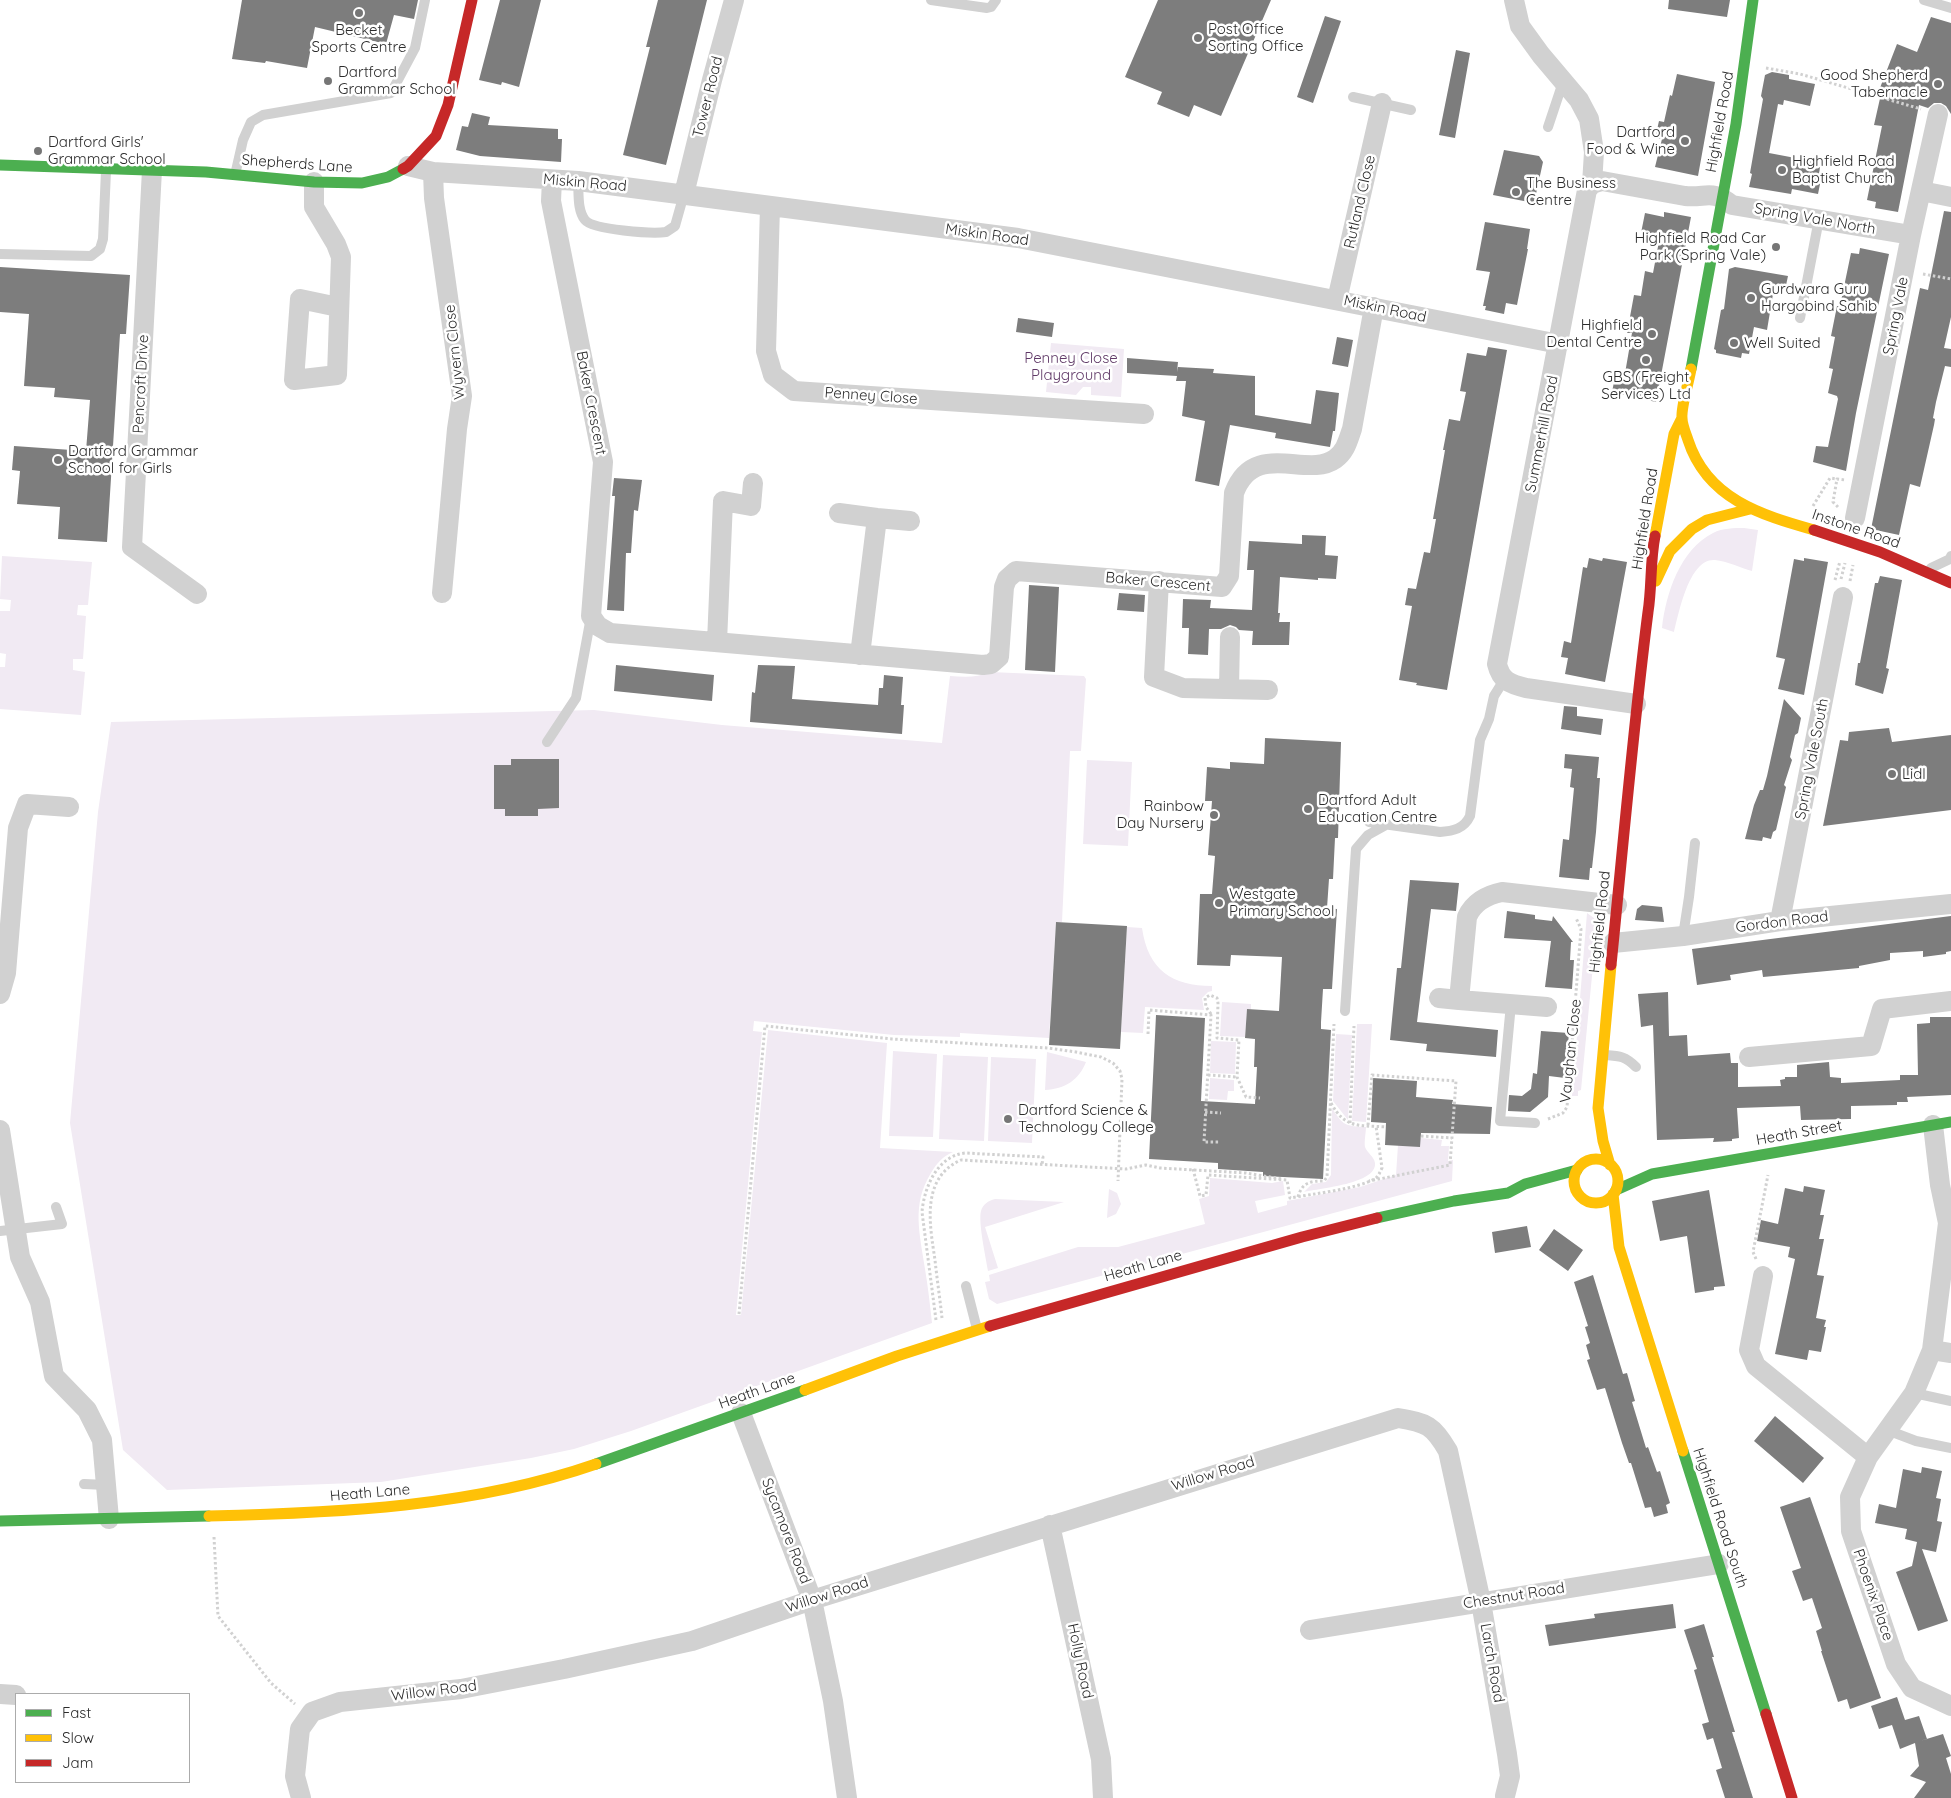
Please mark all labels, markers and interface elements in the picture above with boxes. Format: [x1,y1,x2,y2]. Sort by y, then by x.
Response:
marker: Becket Sports Centre [353,7,365,19]
place label: Post Office Sorting Office [1208,20,1303,55]
place label: Becket Sports Centre [312,21,406,56]
marker: Post Office Sorting Office [1192,32,1204,44]
street label: Tower Road [689,54,727,140]
place label: Dartford Grammar School [338,63,456,98]
place label: Good Shepherd Tabernacle [1820,66,1928,101]
street label: Highfield Road [1702,70,1738,174]
marker: Dartford Grammar School [322,75,334,87]
marker: Good Shepherd Tabernacle [1932,78,1944,90]
place label: Dartford Food & Wine [1586,123,1675,158]
place label: Dartford Girls' Grammar School [48,133,166,168]
marker: Dartford Food & Wine [1679,135,1691,147]
marker: Dartford Girls' Grammar School [32,145,44,157]
street label: Shepherds Lane [241,151,353,177]
place label: Highfield Road Baptist Church [1792,152,1895,187]
street label: Rutland Close [1340,153,1380,251]
marker: Highfield Road Baptist Church [1776,164,1788,176]
street label: Miskin Road [542,170,628,196]
place label: The Business Centre [1526,174,1616,209]
marker: The Business Centre [1510,186,1522,198]
street label: Spring Vale North [1753,199,1877,239]
street label: Miskin Road [944,220,1030,250]
place label: Highfield Road Car Park (Spring Vale) [1635,229,1766,264]
marker: Highfield Road Car Park (Spring Vale) [1770,241,1782,253]
street label: Spring Vale [1880,275,1912,357]
place label: Gurdwara Guru Hargobind Sahib [1761,280,1877,315]
street label: Miskin Road [1342,291,1428,327]
marker: Gurdwara Guru Hargobind Sahib [1745,292,1757,304]
street label: Wyvern Close [441,304,469,400]
place label: Highfield Dental Centre [1546,316,1642,351]
marker: Highfield Dental Centre [1646,328,1658,340]
street label: Pencroft Drive [129,334,153,434]
place label: Well Suited [1744,334,1820,352]
marker: Well Suited [1728,337,1740,349]
street label: Baker Crescent [572,349,610,457]
park label: Penney Close Playground [1024,349,1118,384]
marker: GBS (Freight Services) Ltd [1640,354,1652,366]
place label: GBS (Freight Services) Ltd [1601,368,1691,403]
street label: Summerhill Road [1522,374,1562,494]
street label: Penney Close [824,384,918,408]
place label: Dartford Grammar School for Girls [68,442,198,477]
marker: Dartford Grammar School for Girls [52,454,64,466]
street label: Highfield Road [1628,467,1662,571]
street label: Instone Road [1810,506,1902,552]
street label: Baker Crescent [1105,568,1211,596]
street label: Spring Vale South [1791,697,1833,821]
place label: Lidl [1902,765,1926,783]
marker: Lidl [1886,768,1898,780]
place label: Dartford Adult Education Centre [1318,791,1437,826]
place label: Rainbow Day Nursery [1116,797,1204,832]
marker: Dartford Adult Education Centre [1302,803,1314,815]
marker: Rainbow Day Nursery [1208,809,1220,821]
street label: Highfield Road [1586,870,1614,974]
place label: Westgate Primary School [1229,885,1334,920]
marker: Westgate Primary School [1213,897,1225,909]
street label: Gordon Road [1735,907,1829,937]
street label: Vaughan Close [1557,998,1585,1104]
place label: Dartford Science & Technology College [1018,1101,1154,1136]
marker: Dartford Science & Technology College [1002,1113,1014,1125]
street label: Heath Street [1755,1117,1843,1149]
street label: Heath Lane [1102,1246,1184,1286]
street label: Heath Lane [716,1369,798,1413]
street label: Highfield Road South [1689,1446,1751,1590]
street label: Willow Road [1169,1453,1257,1495]
street label: Sycamore Road [758,1476,814,1586]
street label: Heath Lane [329,1481,411,1505]
street label: Phoenix Place [1849,1547,1897,1643]
street label: Willow Road [783,1573,871,1617]
street label: Chestnut Road [1462,1579,1566,1613]
street label: Holly Road [1063,1622,1097,1700]
street label: Larch Road [1476,1622,1508,1704]
street label: Willow Road [390,1677,478,1705]
legend [15,1693,190,1783]
text: Fast [62,1703,91,1722]
text: Slow [62,1728,94,1747]
text: Jam [62,1753,93,1772]

